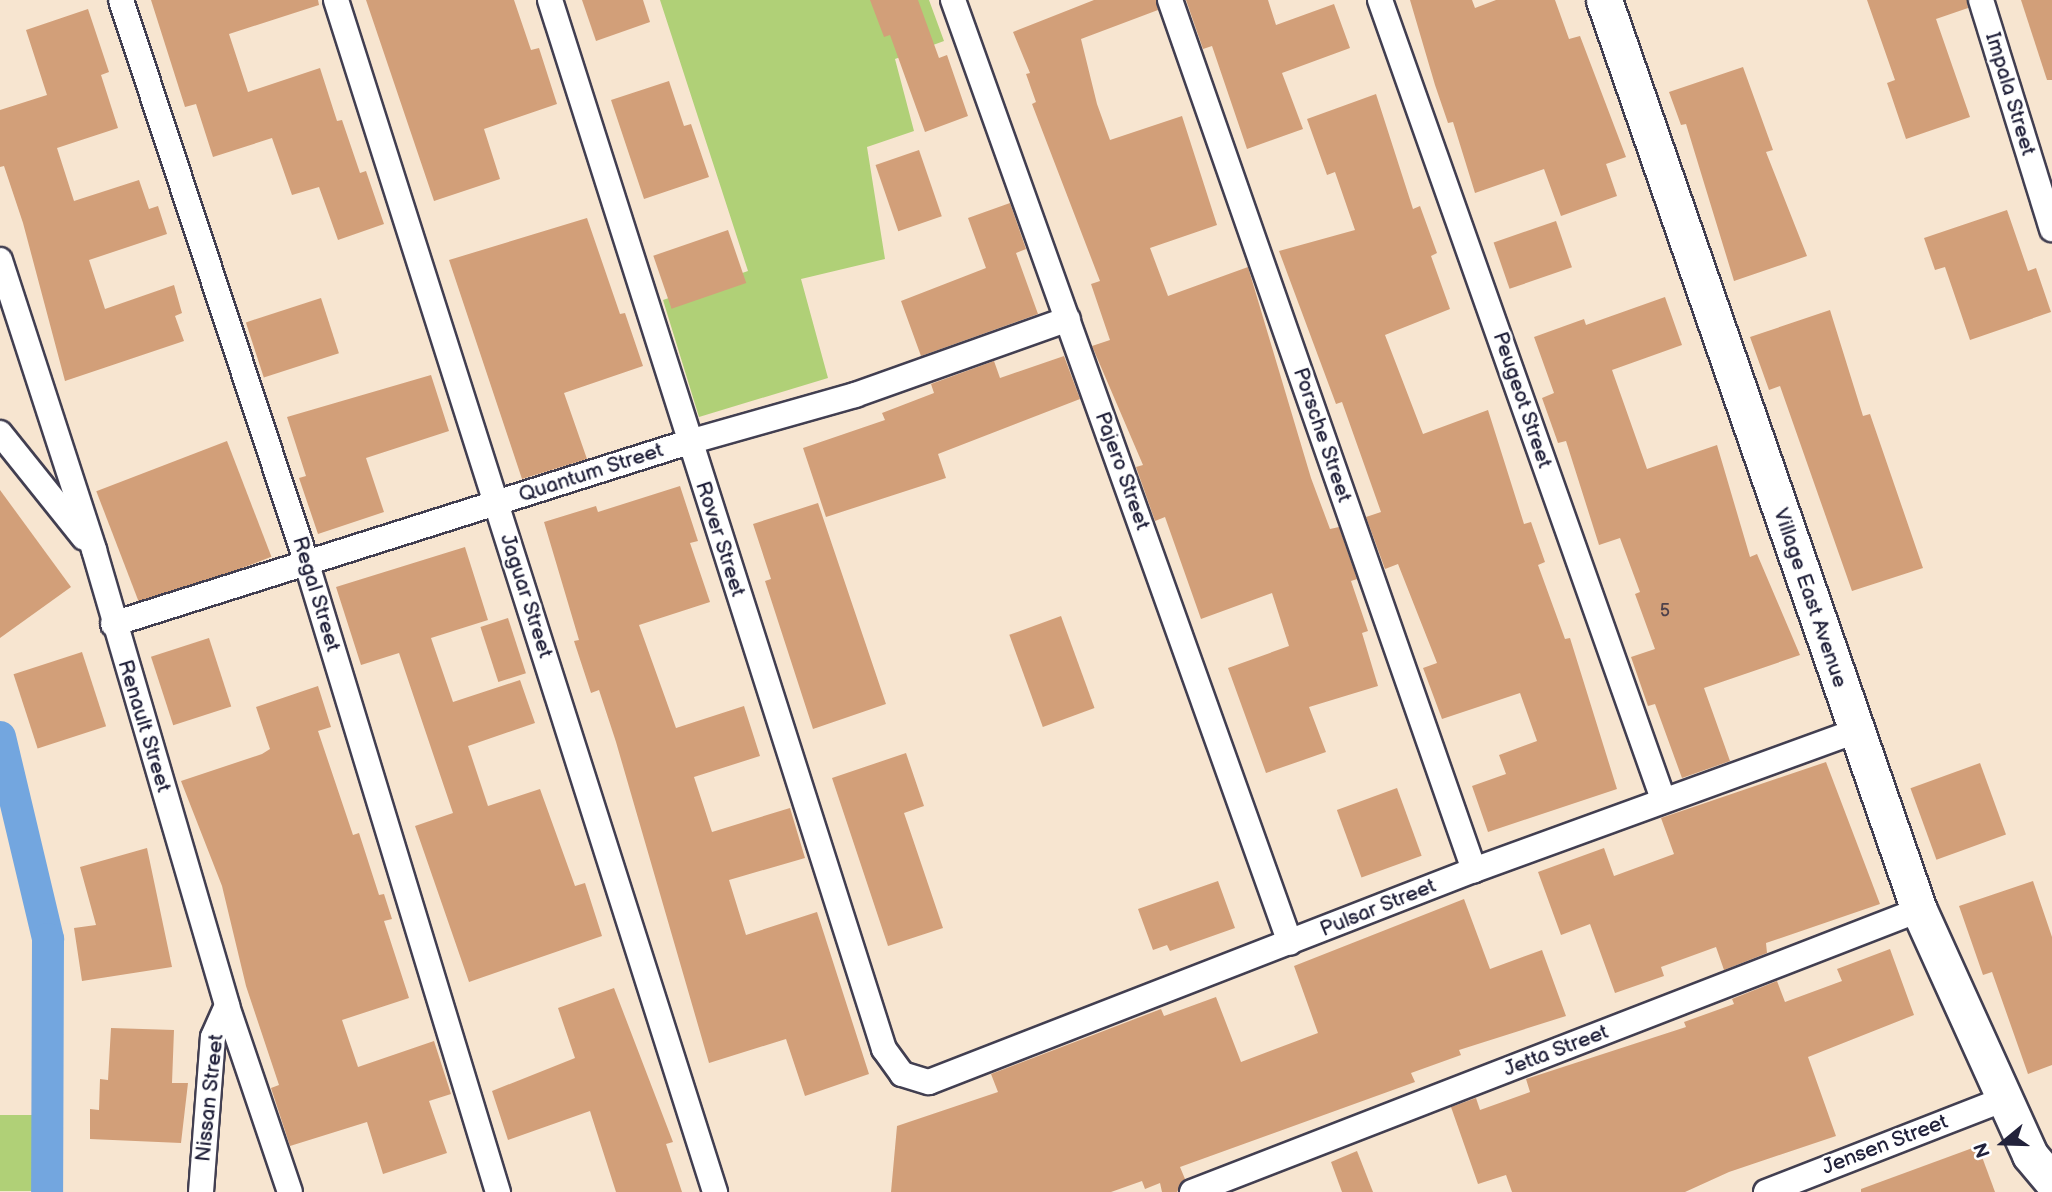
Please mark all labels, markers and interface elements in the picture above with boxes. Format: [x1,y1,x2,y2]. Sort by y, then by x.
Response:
street label: Impala Street [1979,29,2041,159]
street label: Peugeot Street [1487,328,1557,472]
street label: Porsche Street [1287,364,1357,506]
street label: Pajero Street [1089,408,1155,534]
street label: Quantum Street [516,438,666,508]
street label: Rover Street [689,478,751,600]
street label: Village East Avenue [1767,505,1853,691]
street label: Jaguar Street [494,531,558,661]
street label: Regal Street [286,533,346,655]
house number: 5 [1660,600,1670,622]
street label: Renault Street [112,657,176,795]
street label: Pulsar Street [1316,873,1440,943]
street label: Jetta Street [1500,1019,1612,1083]
street label: Nissan Street [191,1033,229,1163]
north arrow [1968,1108,2038,1178]
street label: Jensen Street [1818,1109,1952,1181]
text: N [1969,1140,1996,1160]

